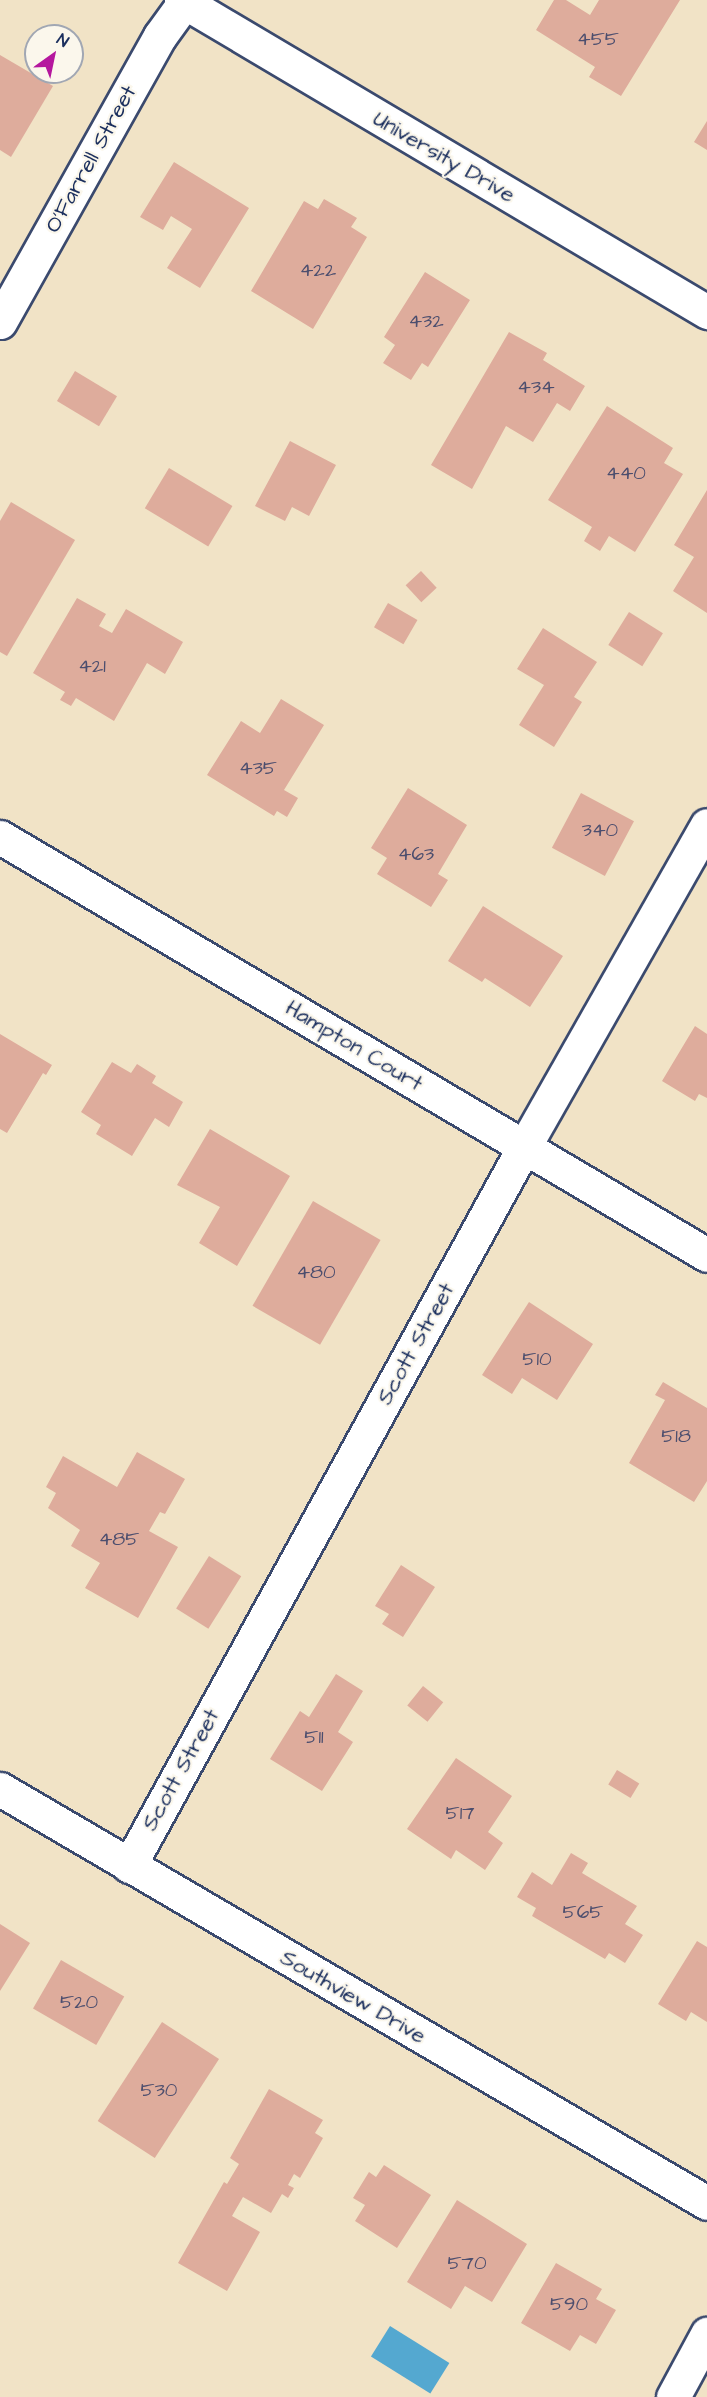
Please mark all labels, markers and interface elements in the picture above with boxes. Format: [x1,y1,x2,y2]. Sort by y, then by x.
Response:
north arrow [24,24,84,84]
house number: 455 [577,27,619,51]
text: N [53,29,73,53]
street label: O'Farrell Street [40,81,142,237]
street label: University Drive [368,106,520,208]
house number: 422 [300,258,336,282]
house number: 432 [408,309,444,333]
house number: 434 [517,375,555,399]
house number: 440 [606,461,646,485]
house number: 421 [78,654,106,678]
house number: 435 [239,756,277,780]
house number: 340 [582,818,618,842]
house number: 463 [398,842,434,866]
street label: Hampton Court [281,995,427,1097]
house number: 480 [296,1260,336,1284]
street label: Scott Street [372,1279,460,1409]
house number: 510 [522,1347,552,1371]
house number: 518 [661,1424,691,1448]
house number: 485 [99,1527,139,1551]
street label: Scott Street [137,1705,225,1835]
house number: 511 [304,1725,324,1749]
house number: 517 [445,1801,475,1825]
house number: 565 [563,1900,603,1924]
street label: Southview Drive [275,1945,431,2049]
house number: 520 [60,1990,98,2014]
house number: 530 [141,2078,177,2102]
house number: 570 [447,2251,487,2275]
house number: 590 [550,2292,588,2316]

